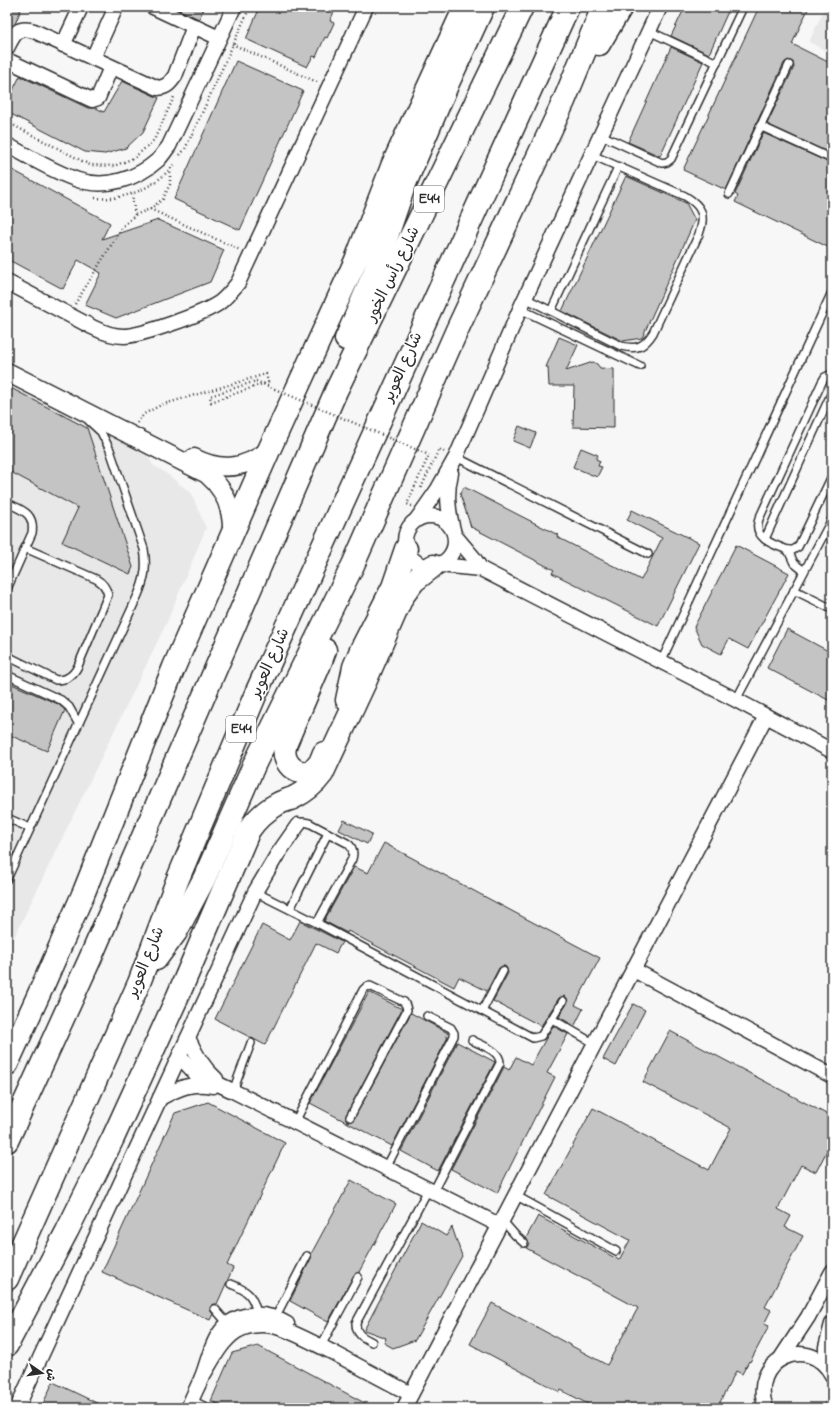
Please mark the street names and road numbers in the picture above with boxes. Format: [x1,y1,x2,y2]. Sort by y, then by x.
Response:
road number: E44 [414,186,444,212]
street label: شارع رأس الخور [359,222,426,327]
street label: شارع العوير [376,328,429,408]
street label: شارع العوير [243,624,296,704]
road number: E44 [226,716,256,742]
street label: شارع العوير [120,923,171,1003]

